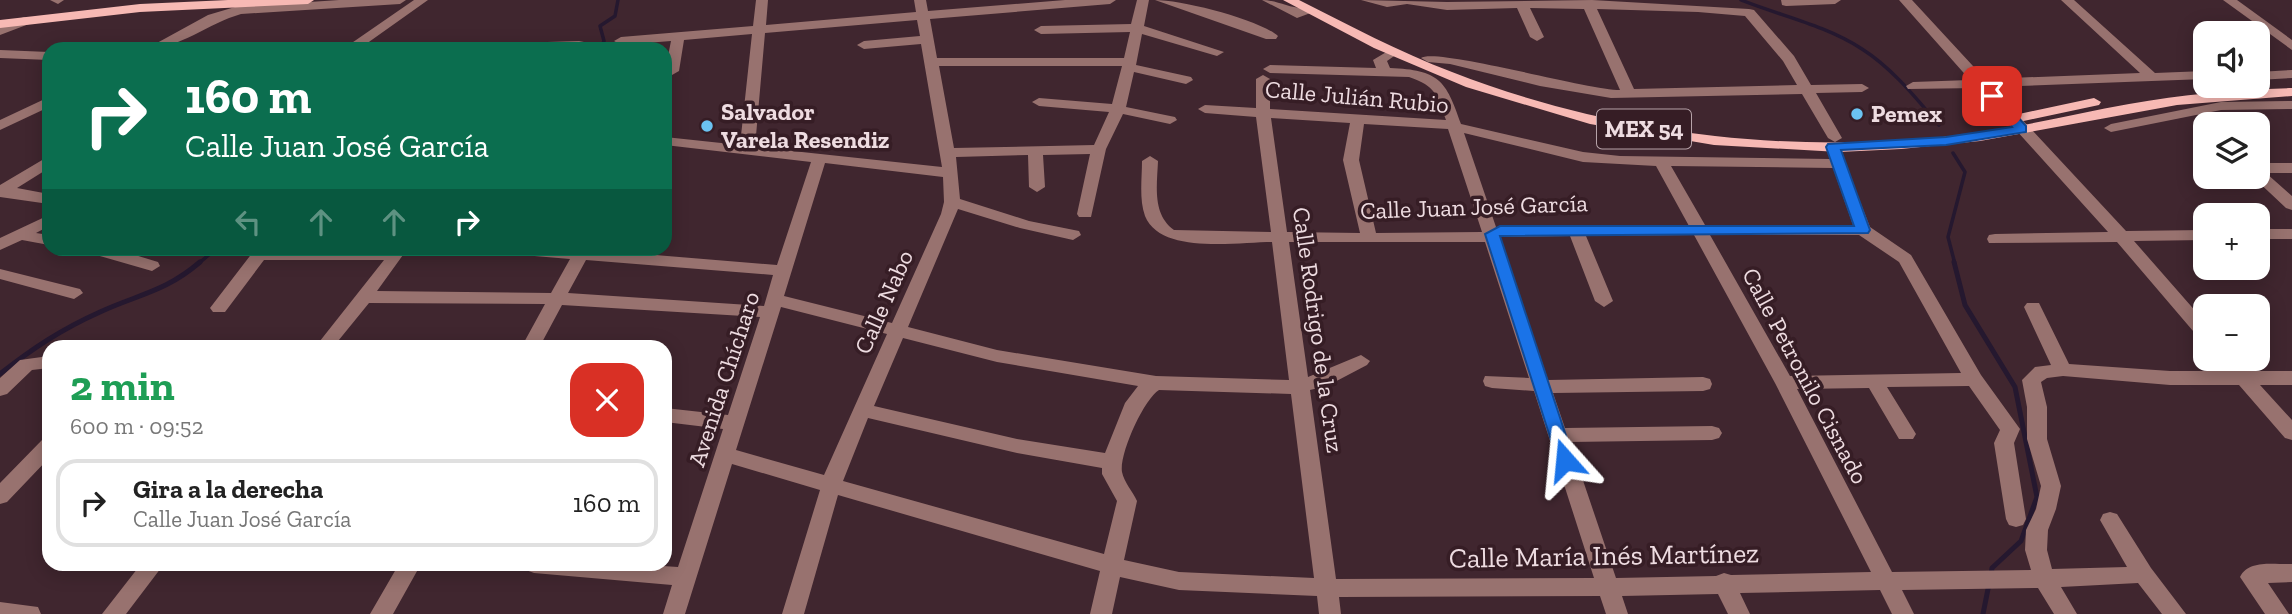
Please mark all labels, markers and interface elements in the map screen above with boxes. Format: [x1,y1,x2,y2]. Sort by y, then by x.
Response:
map controls [2193,21,2270,371]
button: sound [2193,21,2270,98]
pin [1962,66,2022,126]
text: 160 m [185,67,311,126]
icon: right [70,70,161,161]
street label: Calle Julián Rubio [1264,74,1450,119]
icon: arrive [1973,77,2011,115]
place label: Salvador Varela Resendiz [721,97,890,154]
place label: Pemex [1871,99,1942,128]
marker: Pemex [1849,106,1865,122]
road number: MEX 54 [1597,110,1691,148]
button: layers [2193,112,2270,189]
marker: Salvador Varela Resendiz [699,118,715,134]
text: Calle Juan José García [185,127,489,165]
street label: Calle Juan José García [1360,188,1589,225]
icon: left [229,203,267,241]
icon: ahead [302,203,340,241]
icon: ahead [375,203,413,241]
icon: right [448,203,486,241]
button: + [2193,203,2270,280]
street label: Calle Rodrigo de la Cruz [1287,205,1350,455]
street label: Calle Nabo [848,245,919,358]
street label: Calle Petronilo Cisnado [1736,263,1875,489]
street label: Avenida Chícharo [682,288,765,470]
button: − [2193,294,2270,371]
text: 2 min [70,360,175,411]
button: close [570,363,644,437]
text: 600 m · 09:52 [70,412,204,440]
position arrow [1528,423,1602,497]
text: Gira a la derecha [133,473,323,505]
icon: right [74,484,112,522]
text: 160 m [573,487,640,519]
text: Calle Juan José García [133,505,351,533]
street label: Calle María Inés Martínez [1449,536,1759,575]

